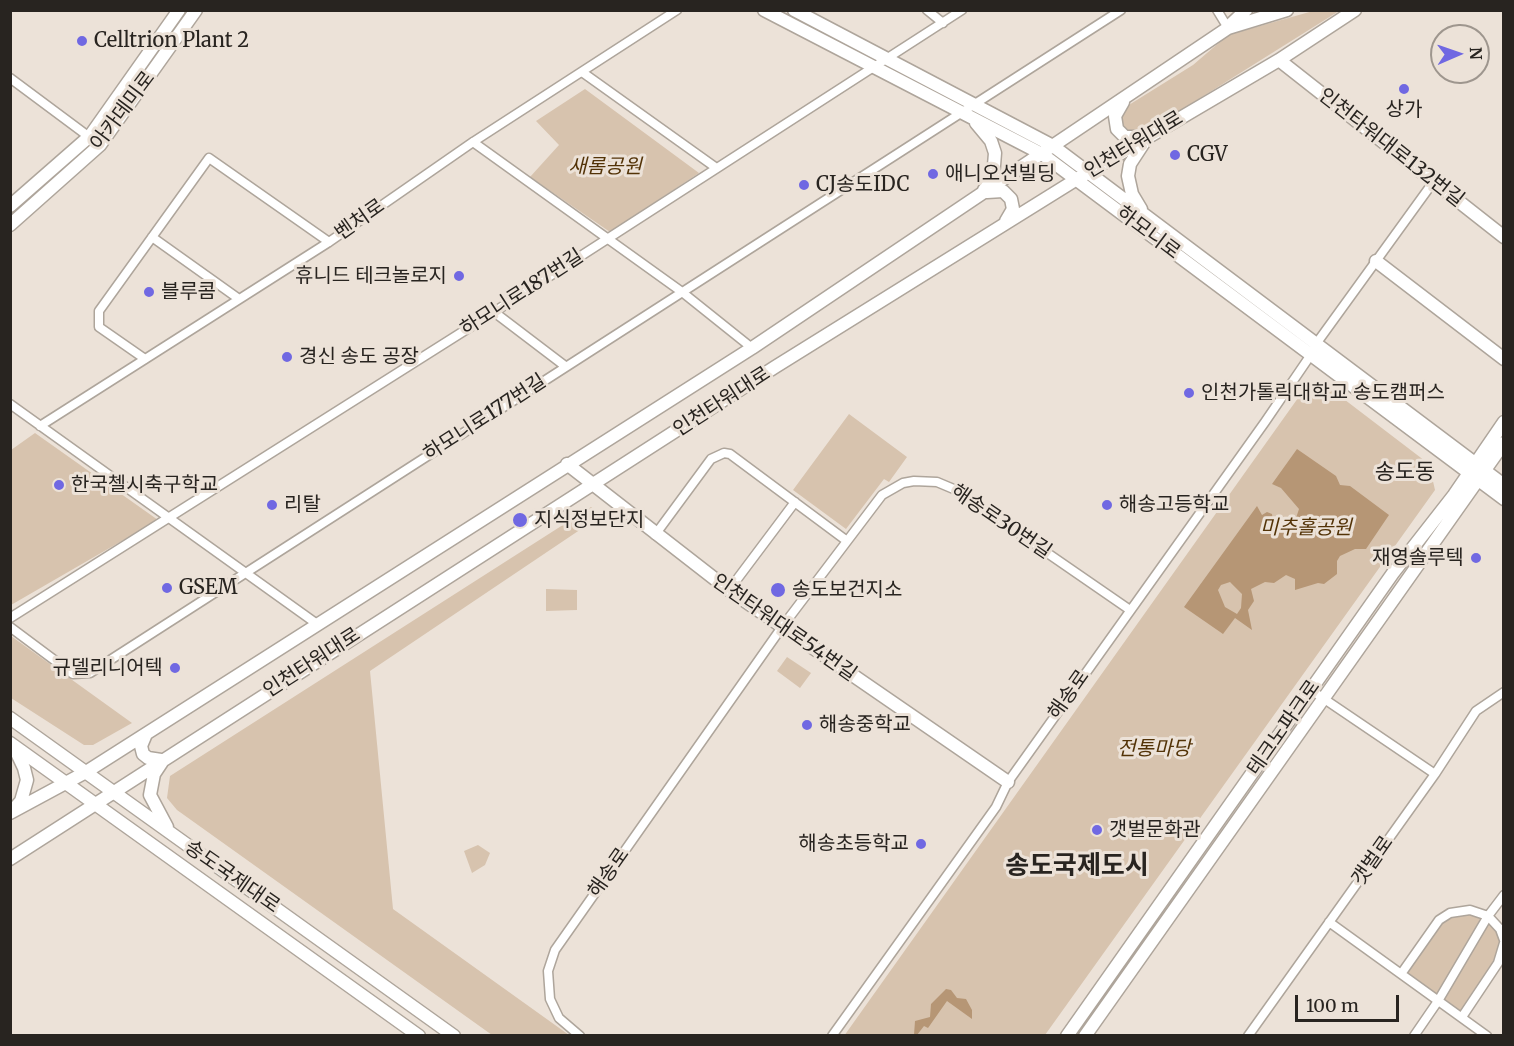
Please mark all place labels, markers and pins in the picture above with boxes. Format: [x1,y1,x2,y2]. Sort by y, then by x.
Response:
place label: Celltrion Plant 2 [94,29,249,53]
marker: Celltrion Plant 2 [75,34,89,48]
marker: 상가 [1397,82,1411,96]
place label: 상가 [1386,98,1422,122]
place label: CGV [1187,143,1228,167]
marker: CGV [1168,148,1182,162]
place label: 애니오션빌딩 [945,162,1055,186]
marker: 애니오션빌딩 [926,167,940,181]
place label: CJ송도IDC [816,173,910,197]
marker: CJ송도IDC [797,178,811,192]
place label: 휴니드 테크놀로지 [295,264,447,288]
marker: 휴니드 테크놀로지 [452,269,466,283]
place label: 블루콤 [161,280,216,304]
marker: 블루콤 [142,285,156,299]
place label: 경신 송도 공장 [299,345,419,369]
marker: 경신 송도 공장 [280,350,294,364]
place label: 인천가톨릭대학교 송도캠퍼스 [1201,381,1445,405]
marker: 인천가톨릭대학교 송도캠퍼스 [1182,386,1196,400]
place label: 한국첼시축구학교 [71,473,218,497]
marker: 한국첼시축구학교 [52,478,66,492]
place label: 리탈 [284,493,321,517]
place label: 해송고등학교 [1119,493,1229,517]
marker: 리탈 [265,498,279,512]
marker: 해송고등학교 [1100,498,1114,512]
place label: 지식정보단지 [534,508,644,532]
marker: 지식정보단지 [511,511,529,529]
place label: 재영솔루텍 [1372,546,1464,570]
marker: 재영솔루텍 [1469,551,1483,565]
place label: GSEM [179,576,238,600]
place label: 송도보건지소 [792,578,902,602]
marker: GSEM [160,581,174,595]
marker: 송도보건지소 [769,581,787,599]
place label: 규델리니어텍 [53,656,163,680]
marker: 규델리니어텍 [168,661,182,675]
place label: 해송중학교 [819,713,911,737]
marker: 해송중학교 [800,718,814,732]
place label: 갯벌문화관 [1109,818,1201,842]
marker: 갯벌문화관 [1090,823,1104,837]
place label: 해송초등학교 [799,832,909,856]
marker: 해송초등학교 [914,837,928,851]

